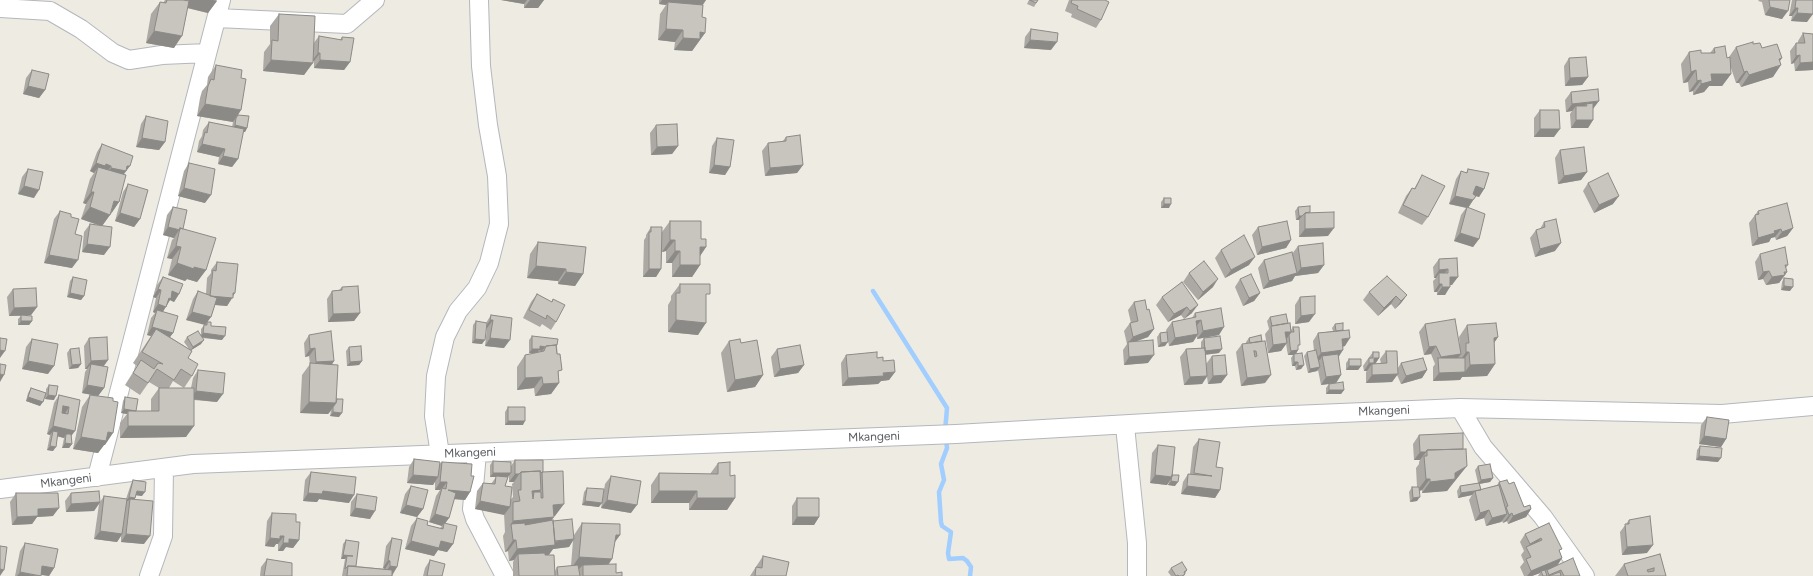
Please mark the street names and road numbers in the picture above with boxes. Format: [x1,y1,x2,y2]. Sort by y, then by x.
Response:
street label: Mkangeni [1358,403,1410,419]
street label: Mkangeni [848,429,900,445]
street label: Mkangeni [444,445,496,461]
street label: Mkangeni [39,471,93,491]

